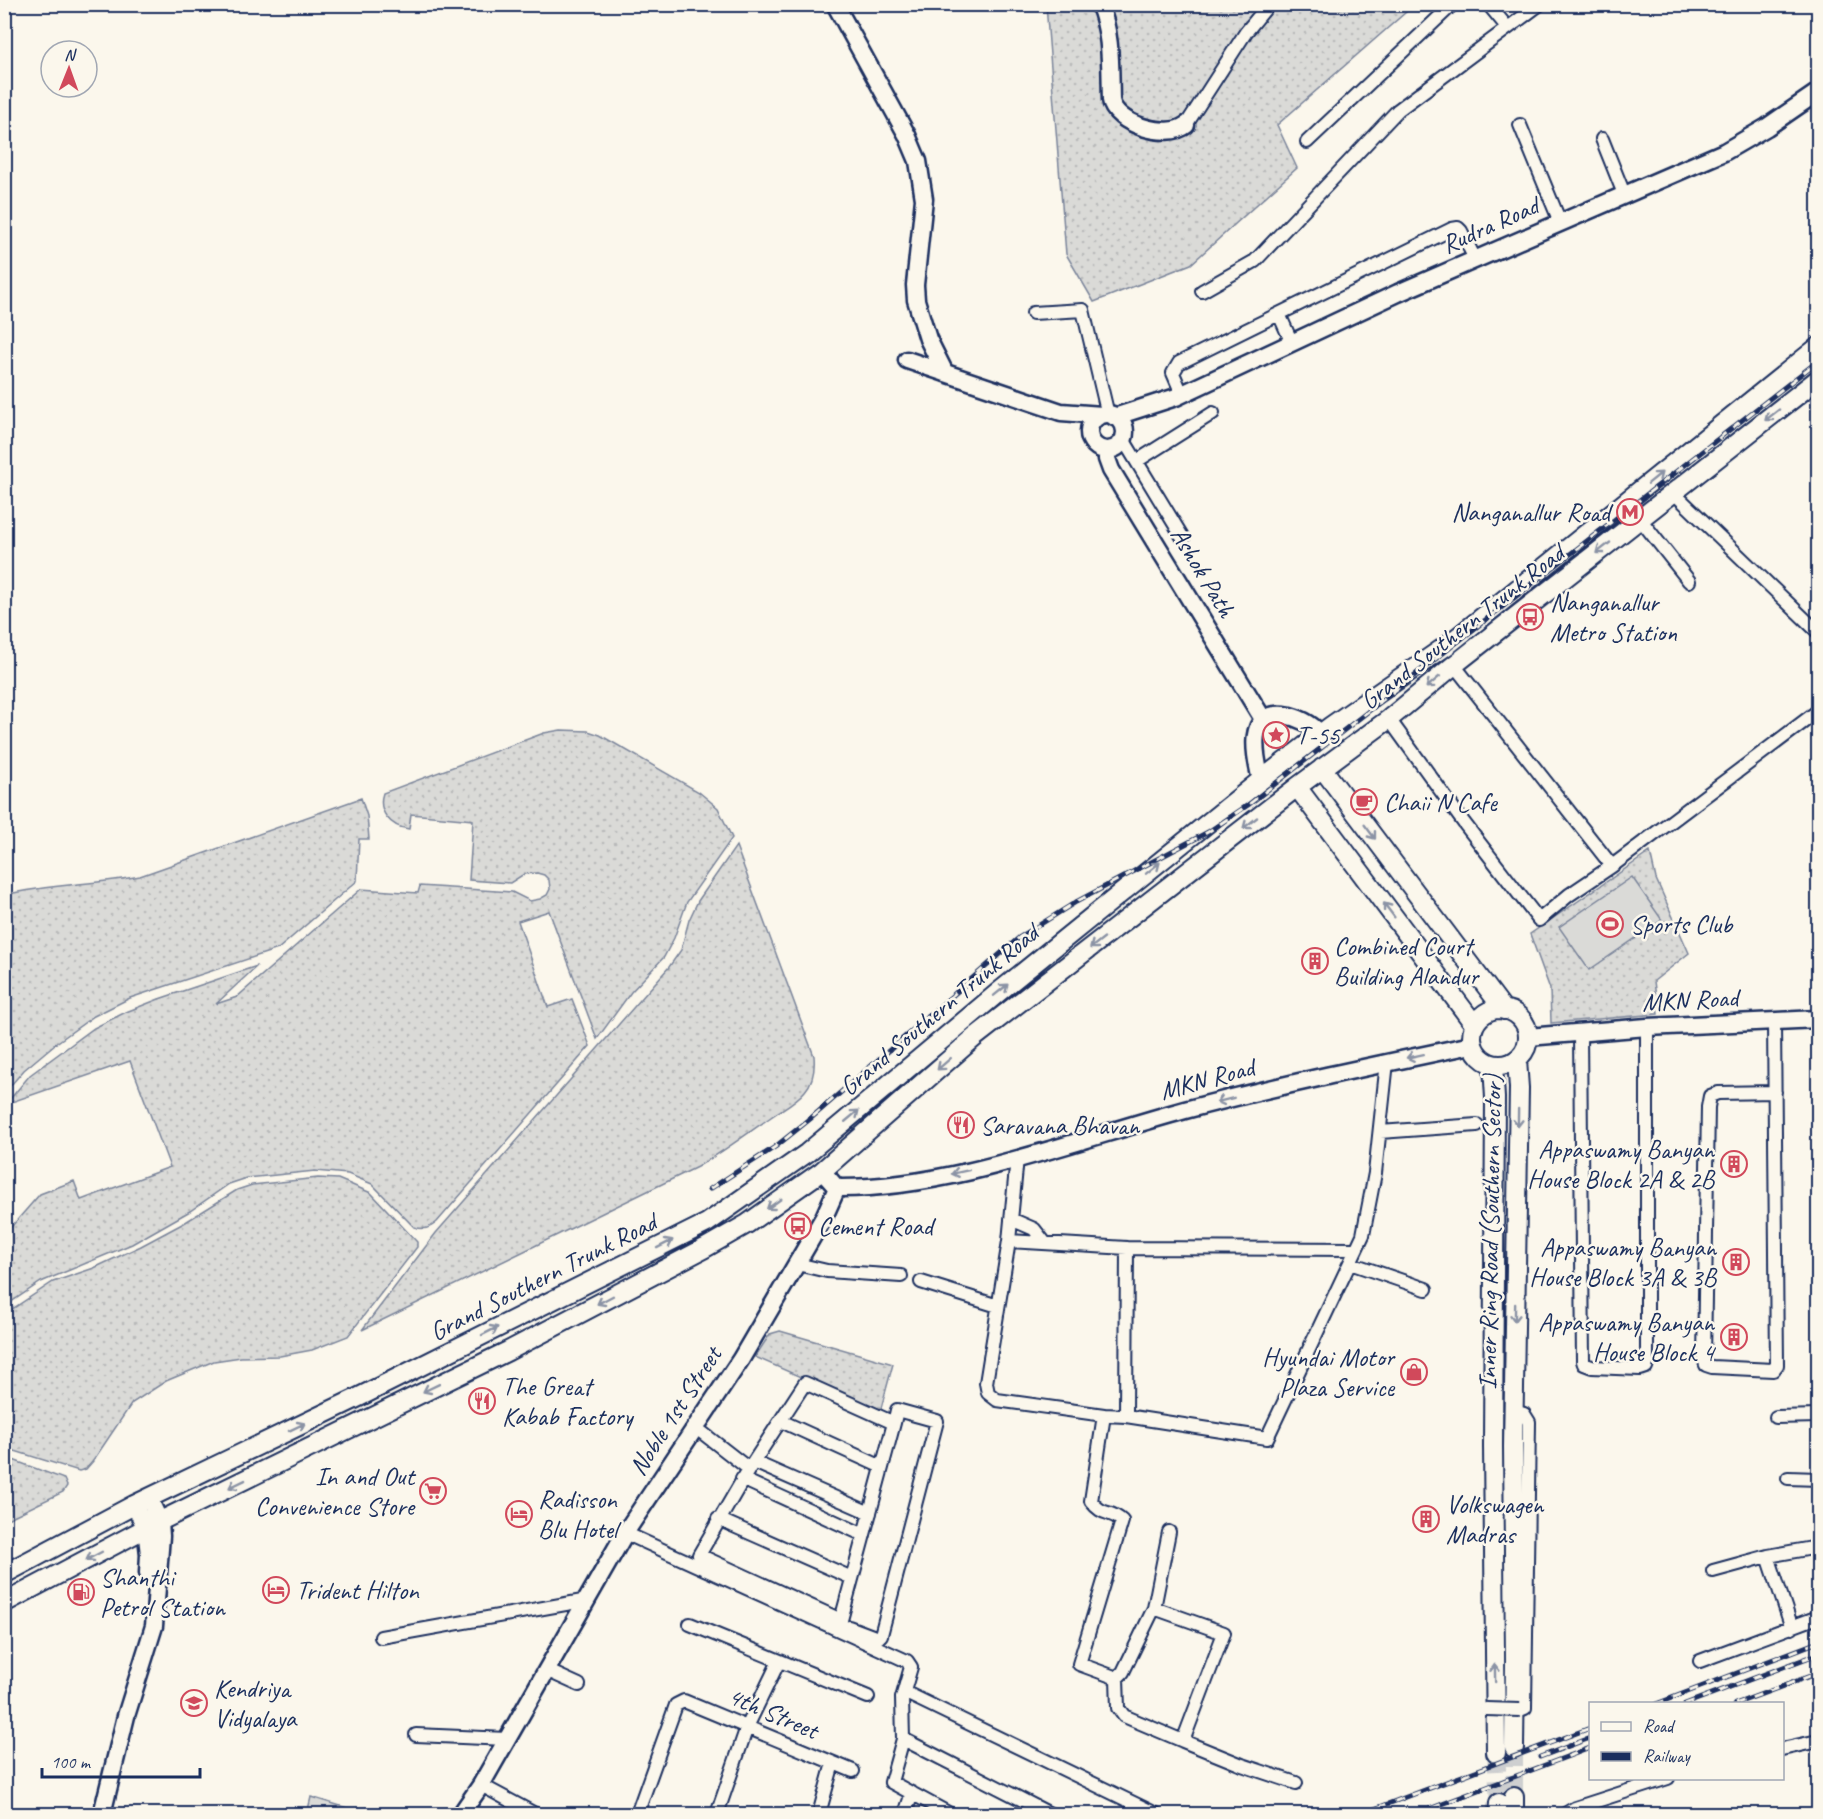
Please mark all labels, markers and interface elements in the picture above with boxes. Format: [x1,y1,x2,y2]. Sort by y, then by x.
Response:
north arrow [39,39,99,99]
text: N [64,45,77,65]
street label: Rudra Road [1436,187,1547,261]
one-way arrow [1765,408,1781,421]
one-way arrow [1647,472,1663,485]
place label: Nanganallur Road [1452,496,1614,529]
metro station icon: Nanganallur Road [1615,497,1645,527]
street label: Ashok Path [1163,521,1244,624]
street label: Grand Southern Trunk Road [1353,535,1574,717]
one-way arrow [1595,542,1611,555]
place label: Nanganallur Metro Station [1550,586,1677,649]
bus stop icon: Nanganallur Metro Station [1515,602,1545,632]
one-way arrow [1425,676,1441,689]
place label: T-55 [1296,719,1341,752]
place icon: T-55 [1261,720,1291,750]
place label: Chaii N Cafe [1384,786,1498,819]
cafe icon: Chaii N Cafe [1349,787,1379,817]
one-way arrow [1243,817,1259,830]
one-way arrow [1364,823,1377,839]
one-way arrow [1144,861,1160,874]
one-way arrow [1383,903,1395,919]
place label: Sports Club [1630,908,1734,941]
sports icon: Sports Club [1595,909,1625,939]
street label: Grand Southern Trunk Road [833,915,1048,1103]
place label: Combined Court Building Alandur [1334,930,1480,993]
one-way arrow [1089,937,1105,949]
building icon: Combined Court Building Alandur [1300,946,1330,976]
street label: MKN Road [1641,981,1743,1019]
one-way arrow [993,983,1008,997]
street label: MKN Road [1156,1050,1261,1107]
one-way arrow [1405,1051,1425,1062]
one-way arrow [936,1058,952,1071]
street label: Inner Ring Road (Southern Sector) [1471,1073,1509,1390]
one-way arrow [1216,1095,1235,1107]
one-way arrow [1513,1108,1524,1128]
one-way arrow [844,1109,860,1122]
place label: Saravana Bhavan [980,1109,1140,1142]
restaurant icon: Saravana Bhavan [946,1110,976,1140]
place label: Appaswamy Banyan House Block 2A & 2B [1527,1133,1715,1196]
building icon: Appaswamy Banyan House Block 2A & 2B [1719,1149,1749,1179]
one-way arrow [951,1167,970,1179]
one-way arrow [767,1198,783,1210]
street label: Grand Southern Trunk Road [424,1204,665,1348]
place label: Cement Road [818,1210,937,1243]
bus stop icon: Cement Road [783,1211,813,1241]
place label: Appaswamy Banyan House Block 3A & 3B [1529,1231,1717,1294]
one-way arrow [656,1238,673,1250]
building icon: Appaswamy Banyan House Block 3A & 3B [1721,1247,1751,1277]
one-way arrow [597,1294,614,1306]
one-way arrow [1509,1303,1521,1323]
place label: Appaswamy Banyan House Block 4 [1538,1306,1716,1369]
building icon: Appaswamy Banyan House Block 4 [1719,1322,1749,1352]
one-way arrow [481,1325,499,1337]
street label: Noble 1st Street [621,1338,730,1482]
place label: Hyundai Motor Plaza Service [1262,1341,1396,1404]
shop icon: Hyundai Motor Plaza Service [1399,1357,1429,1387]
place label: The Great Kabab Factory [502,1370,634,1433]
one-way arrow [422,1383,440,1394]
restaurant icon: The Great Kabab Factory [467,1386,497,1416]
one-way arrow [287,1420,305,1432]
place label: In and Out Convenience Store [255,1460,417,1523]
supermarket icon: In and Out Convenience Store [418,1476,448,1506]
one-way arrow [229,1479,247,1490]
place label: Radisson Blu Hotel [538,1483,622,1546]
place label: Volkswagen Madras [1446,1488,1544,1551]
hotel icon: Radisson Blu Hotel [504,1499,534,1529]
building icon: Volkswagen Madras [1411,1504,1441,1534]
one-way arrow [86,1550,103,1562]
place label: Shanthi Petrol Station [100,1561,226,1624]
place label: Trident Hilton [296,1574,420,1607]
hotel icon: Trident Hilton [261,1575,291,1605]
fuel station icon: Shanthi Petrol Station [66,1577,96,1607]
one-way arrow [1489,1664,1501,1684]
place label: Kendriya Vidyalaya [214,1672,298,1735]
street label: 4th Street [723,1679,825,1748]
school or university icon: Kendriya Vidyalaya [179,1688,209,1718]
legend [1589,1702,1784,1780]
text: Road [1643,1715,1676,1737]
scale bar [42,1741,200,1779]
text: Railway [1643,1745,1691,1767]
text: 100 m [51,1751,92,1773]

